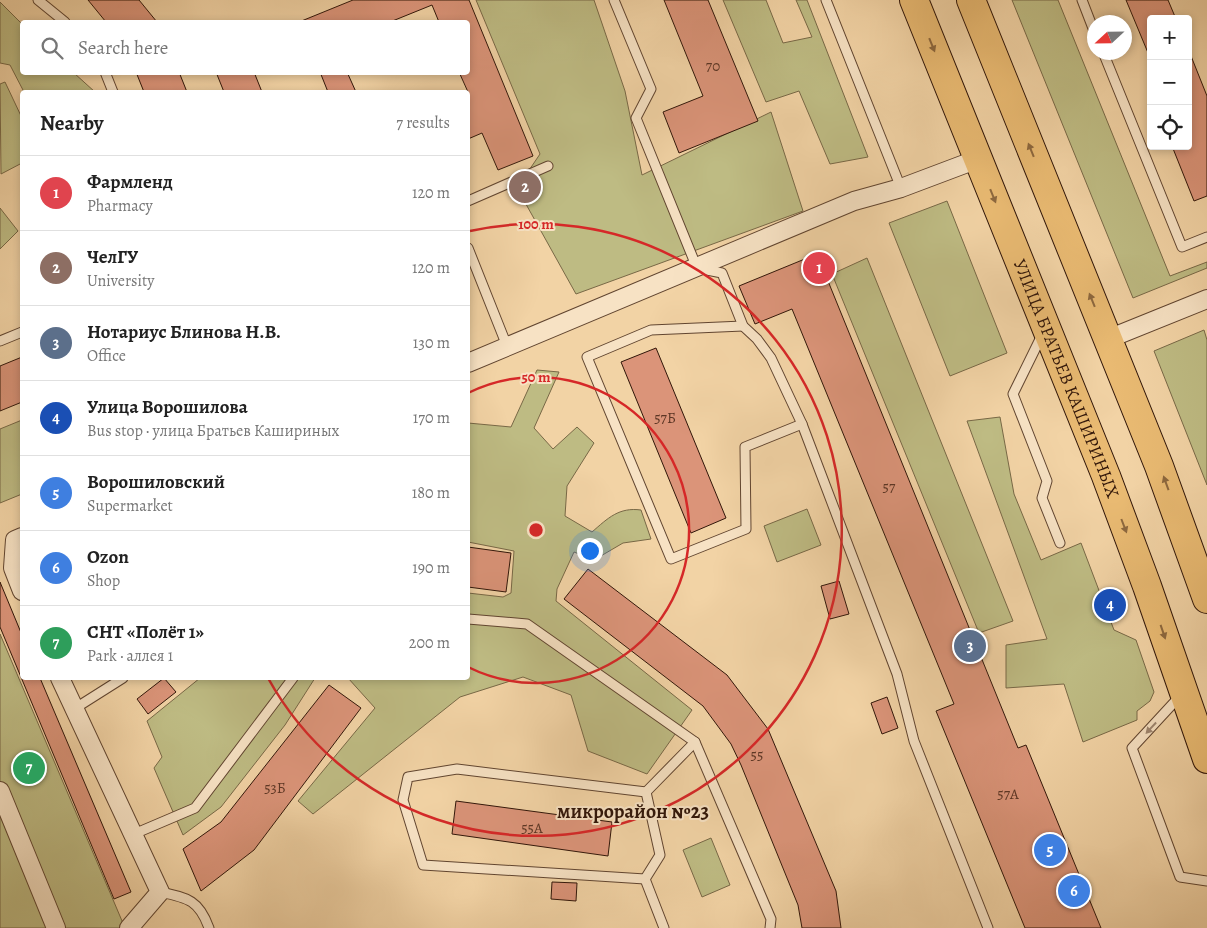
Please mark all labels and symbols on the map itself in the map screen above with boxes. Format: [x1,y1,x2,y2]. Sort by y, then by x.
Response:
north arrow [1087,15,1132,60]
one-way arrow [928,38,936,53]
house number: 70 [706,56,720,76]
one-way arrow [1027,142,1035,157]
pin: 2 [509,168,541,206]
one-way arrow [989,189,997,204]
text: 100 m [518,214,554,234]
pin: 1 [803,249,835,287]
street label: УЛИЦА БРАТЬЕВ КАШИРИНЫХ [1008,255,1125,501]
one-way arrow [1088,293,1096,307]
text: 50 m [521,367,551,387]
house number: 57Б [654,408,676,428]
one-way arrow [1162,476,1169,491]
house number: 57 [883,477,896,497]
one-way arrow [1121,518,1128,533]
centre of rings [527,521,545,539]
your location [577,538,603,564]
pin: 4 [1094,586,1126,624]
one-way arrow [1159,625,1167,640]
pin: 3 [954,627,986,665]
one-way arrow [1145,721,1157,733]
house number: 55 [751,745,763,765]
pin: 7 [13,749,45,787]
house number: 53Б [264,778,286,798]
house number: 57А [997,784,1019,804]
district label: микрорайон №23 [557,798,709,825]
house number: 55А [521,818,543,838]
pin: 5 [1034,831,1066,869]
pin: 6 [1058,872,1090,910]

